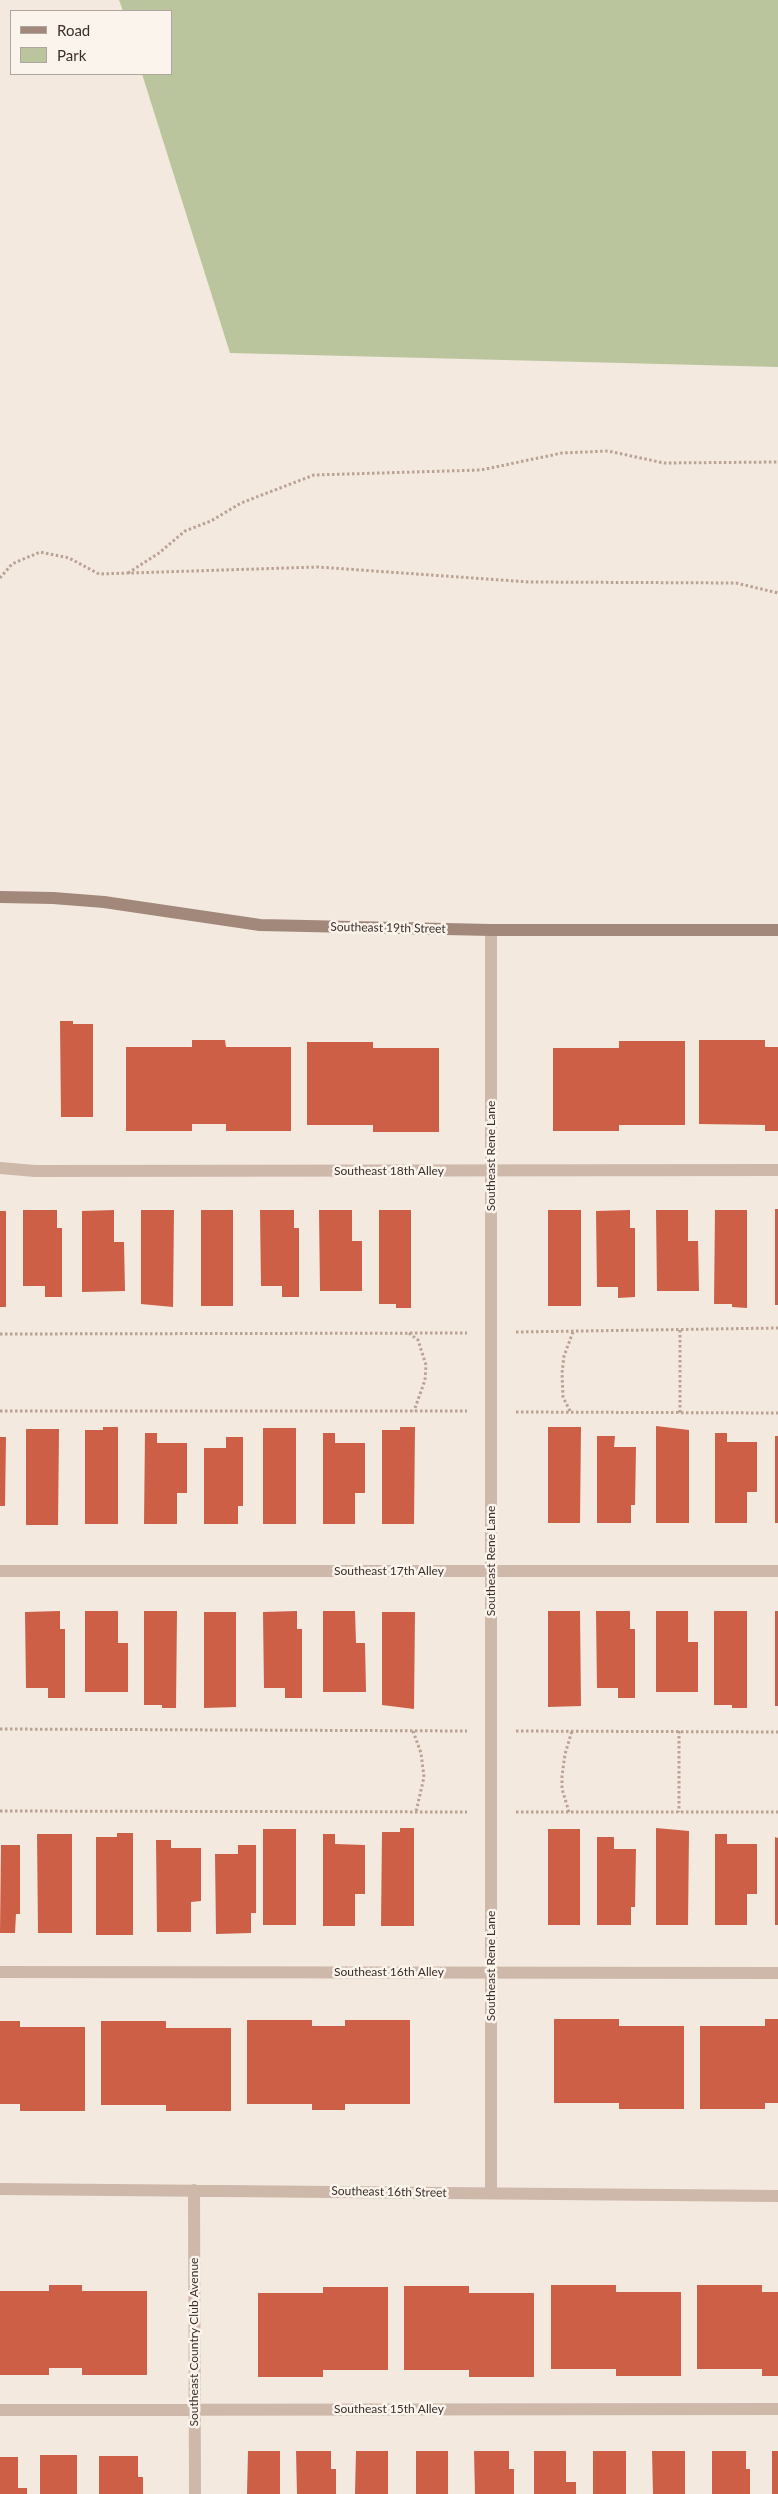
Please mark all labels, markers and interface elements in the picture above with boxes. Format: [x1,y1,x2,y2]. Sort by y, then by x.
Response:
legend [10,10,172,75]
text: Road [57,21,90,39]
text: Park [57,46,86,64]
street label: Southeast 19th Street [330,920,446,936]
street label: Southeast Rene Lane [484,1101,498,1211]
street label: Southeast 18th Alley [334,1164,444,1178]
street label: Southeast Rene Lane [484,1506,498,1616]
street label: Southeast 17th Alley [334,1564,444,1578]
street label: Southeast Rene Lane [484,1911,498,2021]
street label: Southeast 16th Alley [334,1965,444,1979]
street label: Southeast 16th Street [331,2184,447,2200]
street label: Southeast Country Club Avenue [187,2258,201,2426]
street label: Southeast 15th Alley [334,2402,444,2416]

